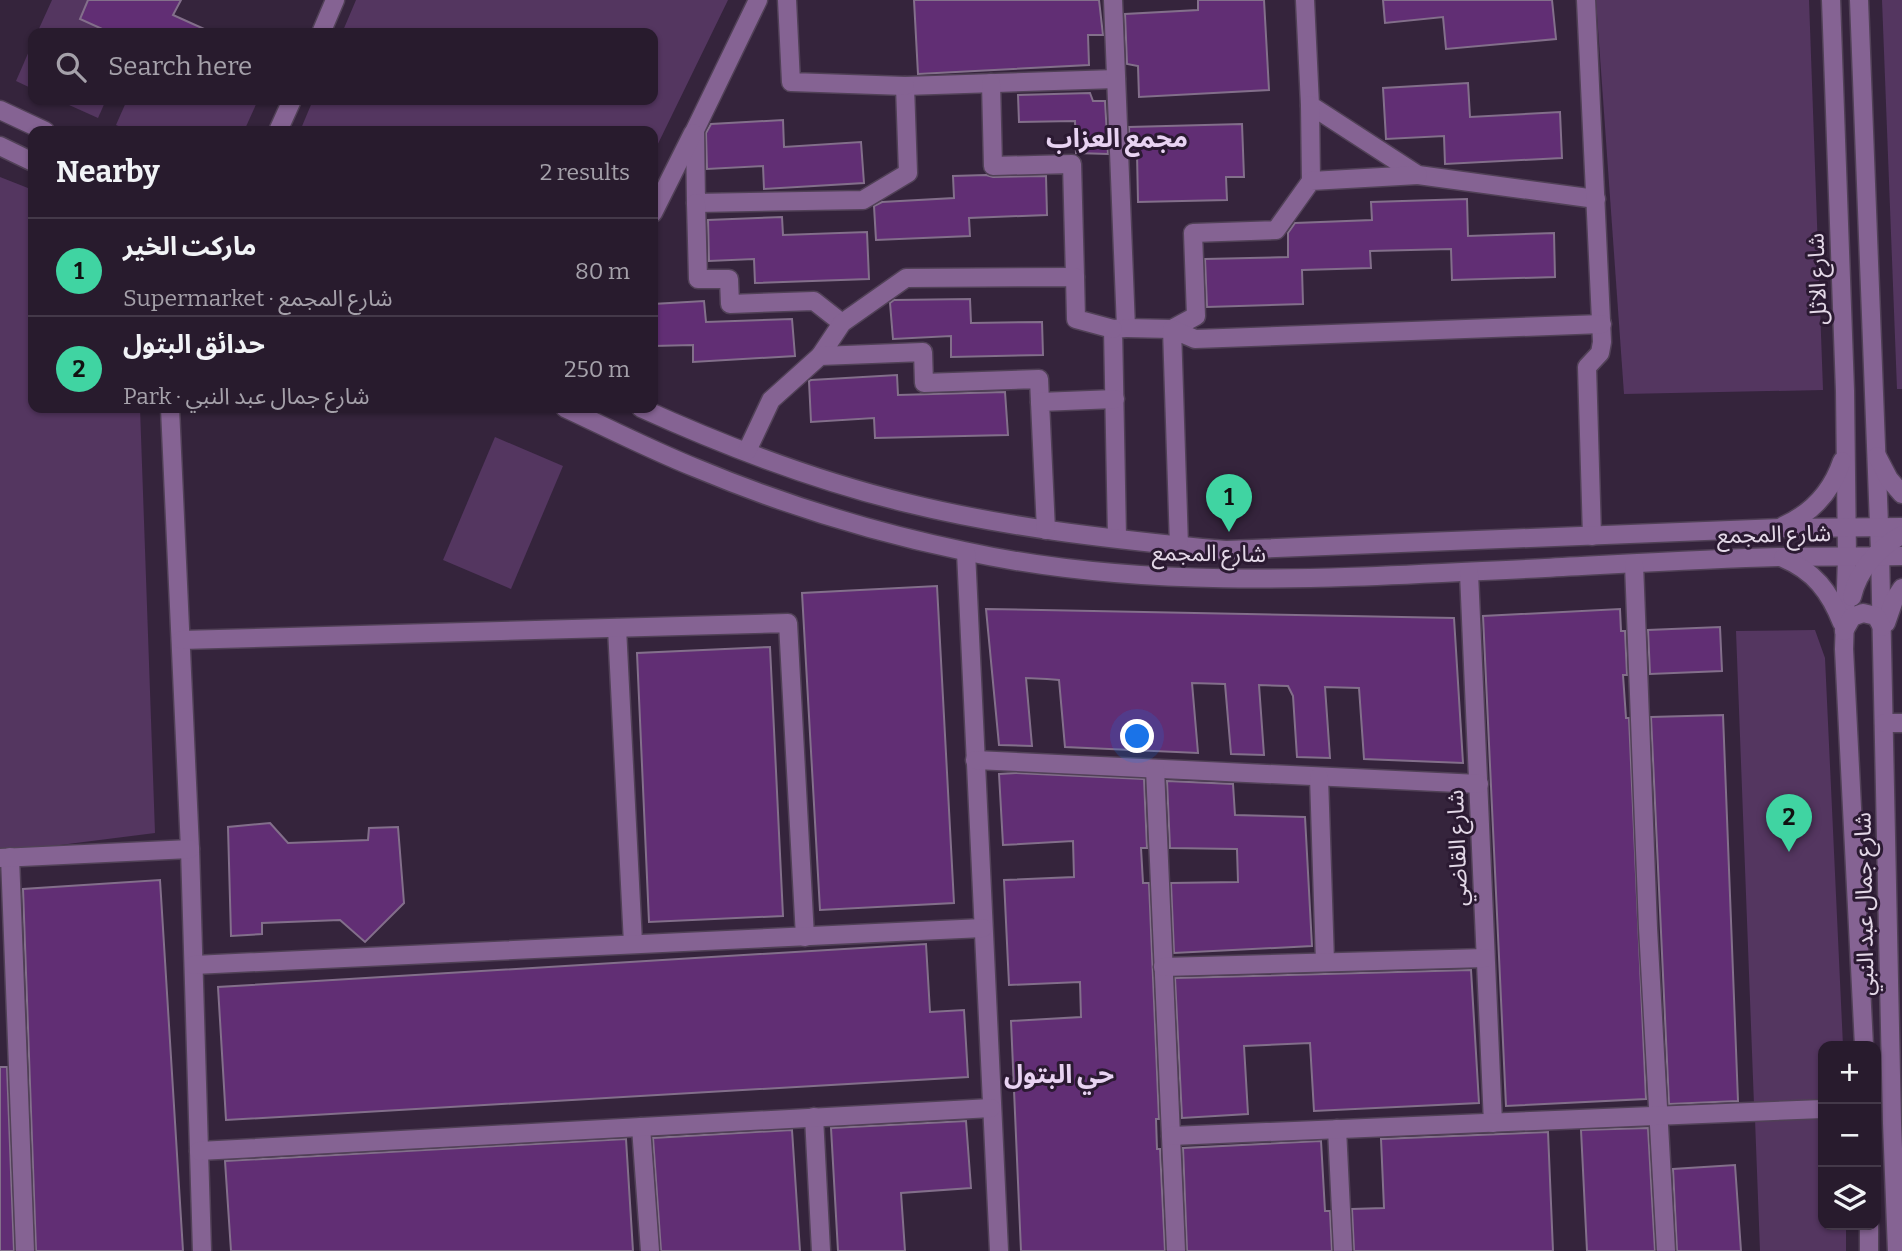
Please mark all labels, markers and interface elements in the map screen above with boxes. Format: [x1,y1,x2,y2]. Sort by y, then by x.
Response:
search box [28,28,658,105]
icon: search [52,48,90,86]
text: Search here [108,51,252,82]
district label: مجمع العزاب [1046,123,1188,157]
text: Nearby [56,154,160,190]
text: 2 results [540,158,630,186]
text: ماركت الخير [123,231,256,262]
street label: شارع الاثل [1801,232,1836,325]
text: 1 [74,257,84,285]
text: 80 m [575,257,630,285]
text: Supermarket · شارع المجمع [123,284,393,312]
text: حدائق البتول [123,329,265,360]
text: 2 [73,355,85,383]
text: 250 m [564,355,630,383]
text: Park · شارع جمال عبد النبي [123,382,370,410]
pin: 1 [1206,474,1252,532]
street label: شارع المجمع [1717,519,1831,552]
street label: شارع المجمع [1152,538,1266,571]
your location [1120,719,1154,753]
street label: شارع القاضي [1441,789,1476,907]
pin: 2 [1766,794,1812,852]
street label: شارع جمال عبد النبي [1848,812,1883,996]
map controls [1818,1041,1881,1230]
button: + [1818,1041,1881,1104]
district label: حي البتول [1004,1059,1114,1095]
button: − [1818,1104,1881,1167]
button: layers [1818,1167,1881,1230]

